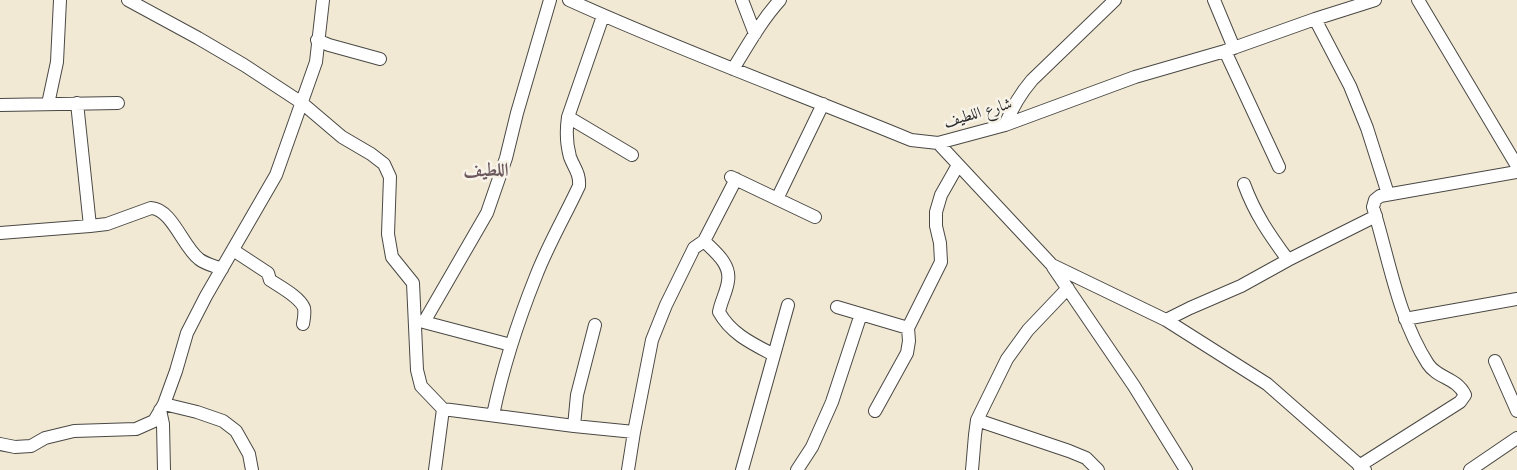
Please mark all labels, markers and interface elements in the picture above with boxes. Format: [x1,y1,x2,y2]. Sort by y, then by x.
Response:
street label: شارع اللطيف [942,95,1014,133]
district label: اللطيف [463,161,509,183]

